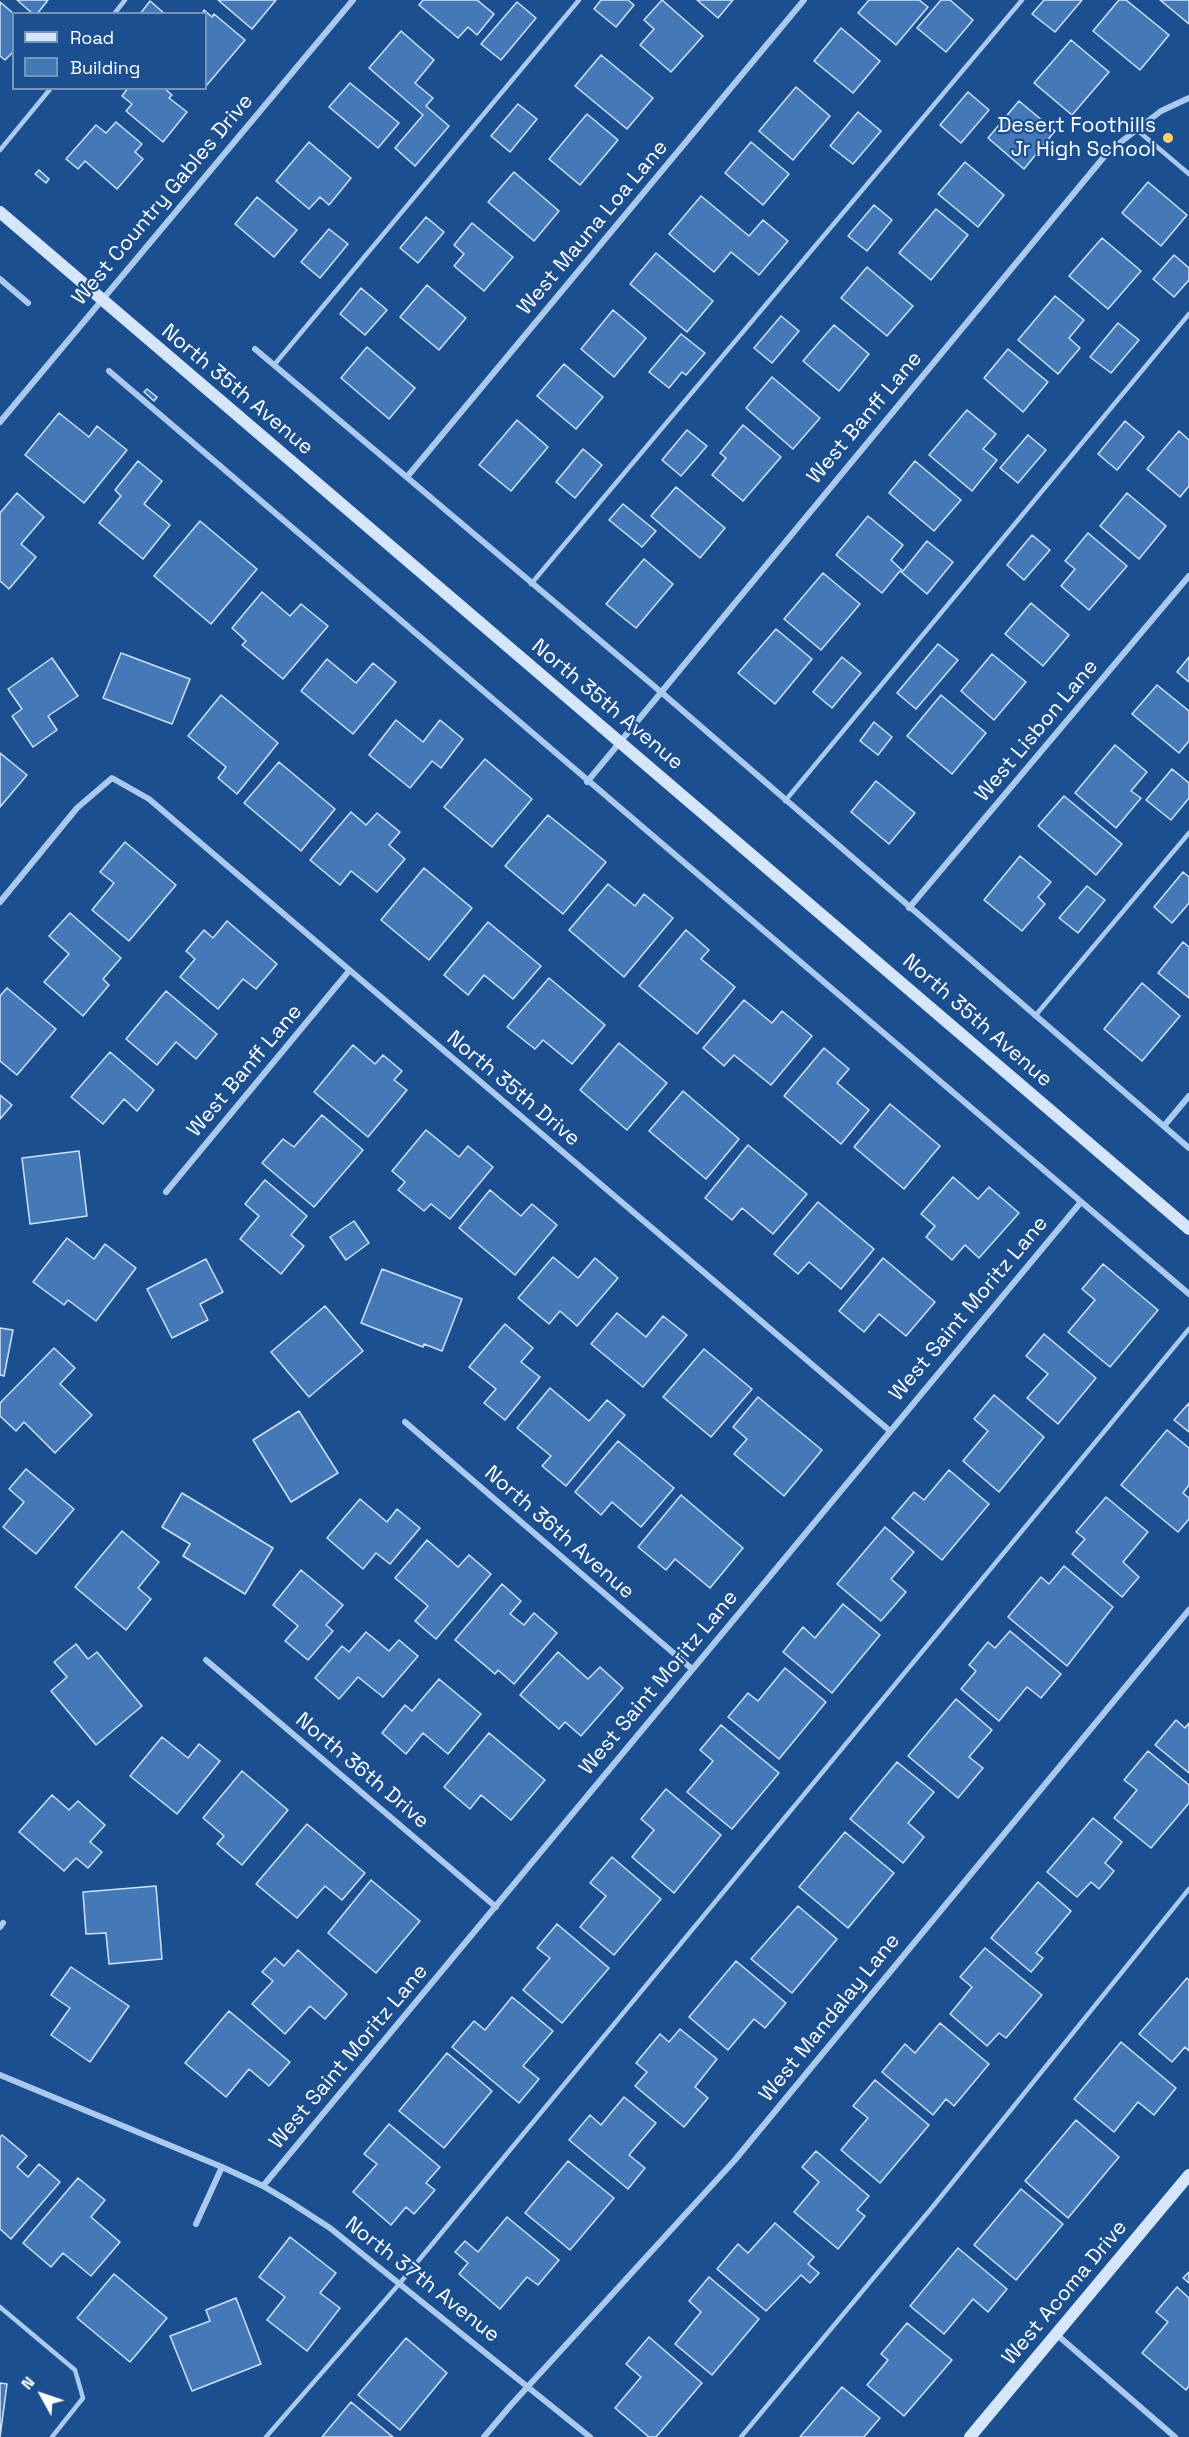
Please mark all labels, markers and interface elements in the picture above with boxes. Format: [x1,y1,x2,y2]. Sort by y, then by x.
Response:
legend [12,12,207,90]
text: Road [70,26,114,49]
text: Building [70,56,140,79]
street label: West Country Gables Drive [67,89,259,311]
place label: Desert Foothills Jr High School [997,113,1156,163]
marker: Desert Foothills Jr High School [1161,131,1175,145]
street label: West Mauna Loa Lane [513,136,673,320]
street label: North 35th Avenue [156,319,318,461]
street label: West Banff Lane [802,347,928,489]
street label: North 35th Avenue [526,634,688,776]
street label: West Lisbon Lane [970,655,1104,807]
street label: North 35th Avenue [897,949,1057,1093]
street label: West Banff Lane [182,1000,308,1142]
street label: North 35th Drive [441,1026,585,1152]
street label: West Saint Moritz Lane [884,1212,1054,1406]
street label: North 36th Avenue [479,1461,639,1605]
street label: West Saint Moritz Lane [574,1586,744,1780]
street label: North 36th Drive [290,1708,434,1834]
street label: West Mandalay Lane [754,1929,906,2107]
street label: West Saint Moritz Lane [264,1960,434,2154]
street label: North 37th Avenue [340,2212,504,2348]
street label: West Acoma Drive [997,2216,1133,2370]
north arrow [12,2365,72,2425]
text: N [16,2372,39,2394]

